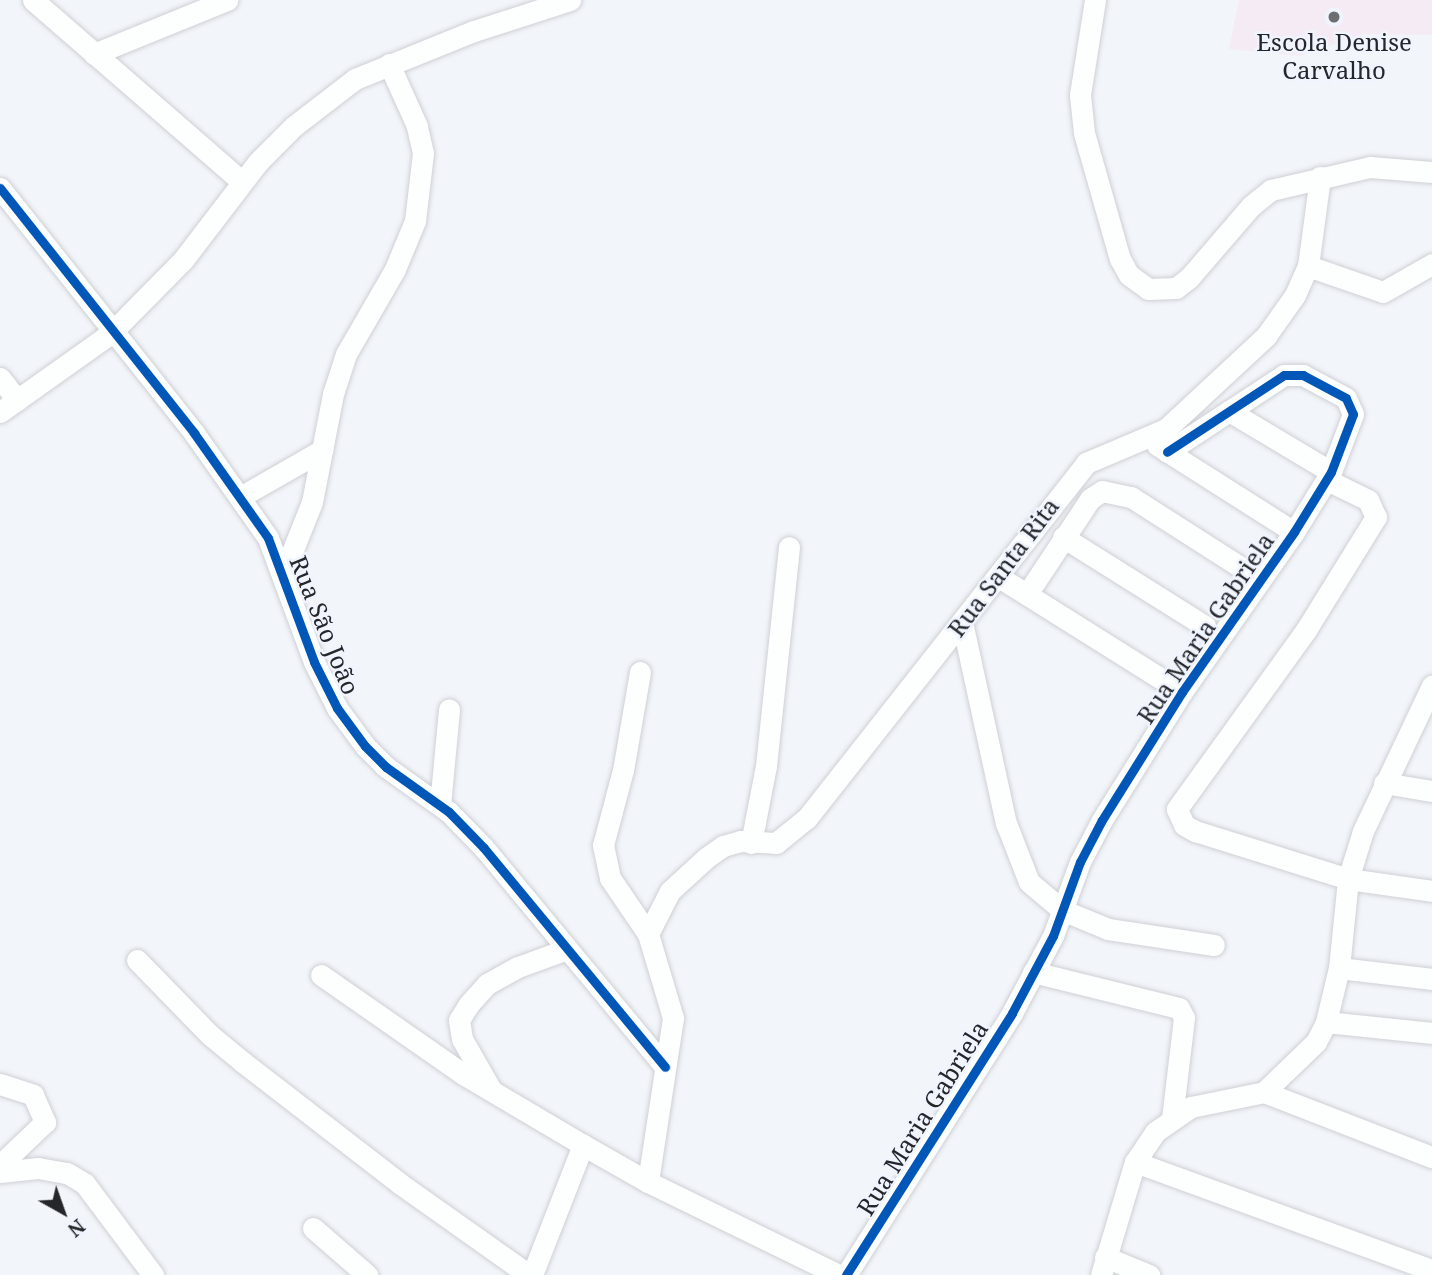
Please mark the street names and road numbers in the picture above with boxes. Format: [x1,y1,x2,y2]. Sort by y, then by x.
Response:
street label: Rua Santa Rita [941,492,1065,642]
street label: Rua Maria Gabriela [1131,527,1279,729]
street label: Rua São João [284,551,366,699]
street label: Rua Maria Gabriela [851,1016,993,1220]

